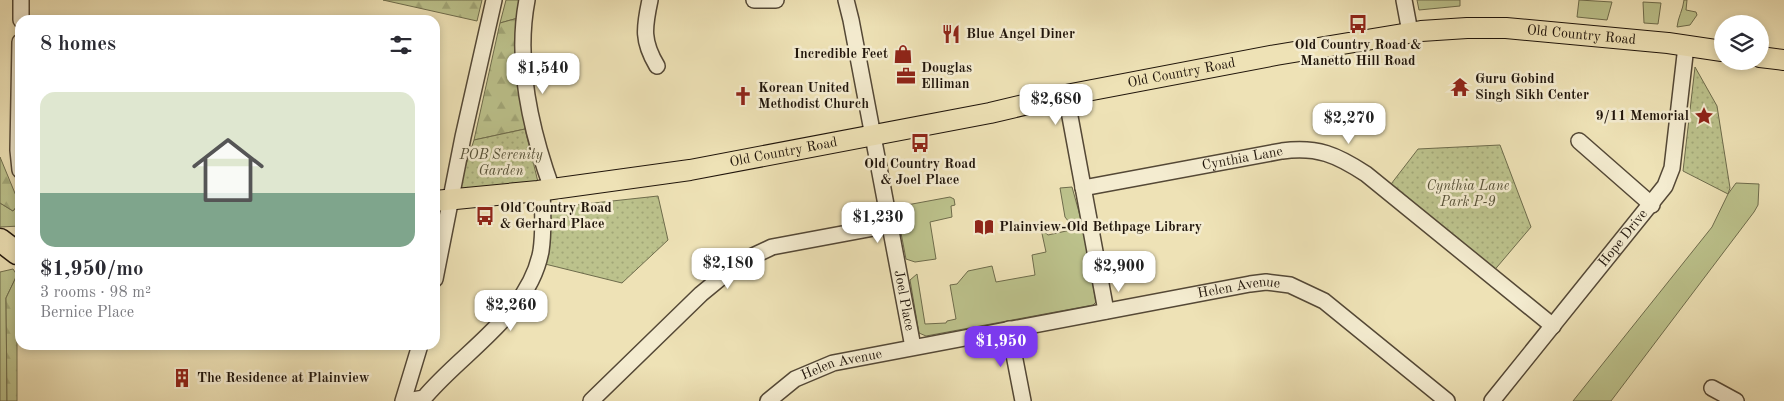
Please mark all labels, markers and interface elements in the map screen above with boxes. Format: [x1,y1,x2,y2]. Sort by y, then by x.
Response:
bus stop icon: Old Country Road & Manetto Hill Road [1347,13,1369,35]
map controls [1714,15,1769,70]
button: layers [1714,15,1769,70]
restaurant icon: Blue Angel Diner [940,23,962,45]
street label: Old Country Road [1526,23,1637,47]
place label: Blue Angel Diner [966,27,1075,41]
icon: filters [387,31,415,59]
text: 8 homes [40,34,116,55]
place label: Old Country Road & Manetto Hill Road [1295,38,1421,68]
shop icon: Incredible Feet [892,43,914,65]
place label: Incredible Feet [794,47,888,61]
pin: $1,540 [502,52,584,95]
street label: Old Country Road [1126,56,1237,90]
text: $1,540 [518,61,568,77]
place label: Douglas Elliman [921,61,972,91]
office icon: Douglas Elliman [895,65,917,87]
place label: Guru Gobind Singh Sikh Center [1475,72,1589,102]
temple icon: Guru Gobind Singh Sikh Center [1449,76,1471,98]
place label: Korean United Methodist Church [758,81,869,111]
pin: $2,680 [1015,84,1097,126]
church icon: Korean United Methodist Church [732,85,754,107]
text: $2,680 [1031,92,1081,108]
pin: $2,270 [1308,102,1390,145]
place icon: 9/11 Memorial [1693,105,1715,127]
place label: 9/11 Memorial [1595,109,1689,124]
text: $2,270 [1324,111,1374,127]
icon: home [183,125,273,215]
bus stop icon: Old Country Road & Joel Place [909,132,931,154]
street label: Old Country Road [728,135,838,169]
street label: Cynthia Lane [1201,144,1284,173]
park label: POB Serenity Garden [458,148,543,178]
place label: Old Country Road & Joel Place [864,157,976,187]
park label: Cynthia Lane Park P-9 [1426,179,1510,209]
place label: Old Country Road & Gerhard Place [500,201,612,231]
pin: $1,230 [837,202,919,244]
bus stop icon: Old Country Road & Gerhard Place [474,205,496,227]
street label: Hope Drive [1596,207,1650,270]
text: $1,230 [853,210,903,226]
library icon: Plainview-Old Bethpage Library [973,216,995,238]
place label: Plainview-Old Bethpage Library [999,220,1202,234]
pin: $2,180 [687,248,769,290]
pin: $2,900 [1078,250,1160,293]
text: $2,180 [703,256,753,272]
text: $1,950/mo [40,259,144,280]
text: $2,900 [1094,259,1144,275]
street label: Joel Place [892,269,917,332]
street label: Helen Avenue [1196,275,1281,301]
text: 3 rooms · 98 m² [40,285,151,301]
pin: $2,260 [470,290,552,332]
text: $2,260 [486,298,536,314]
text: Bernice Place [40,305,134,321]
pin: $1,950 [960,326,1042,368]
text: $1,950 [976,334,1026,350]
street label: Helen Avenue [799,347,883,383]
building icon: The Residence at Plainview [171,367,193,389]
place label: The Residence at Plainview [197,371,370,385]

